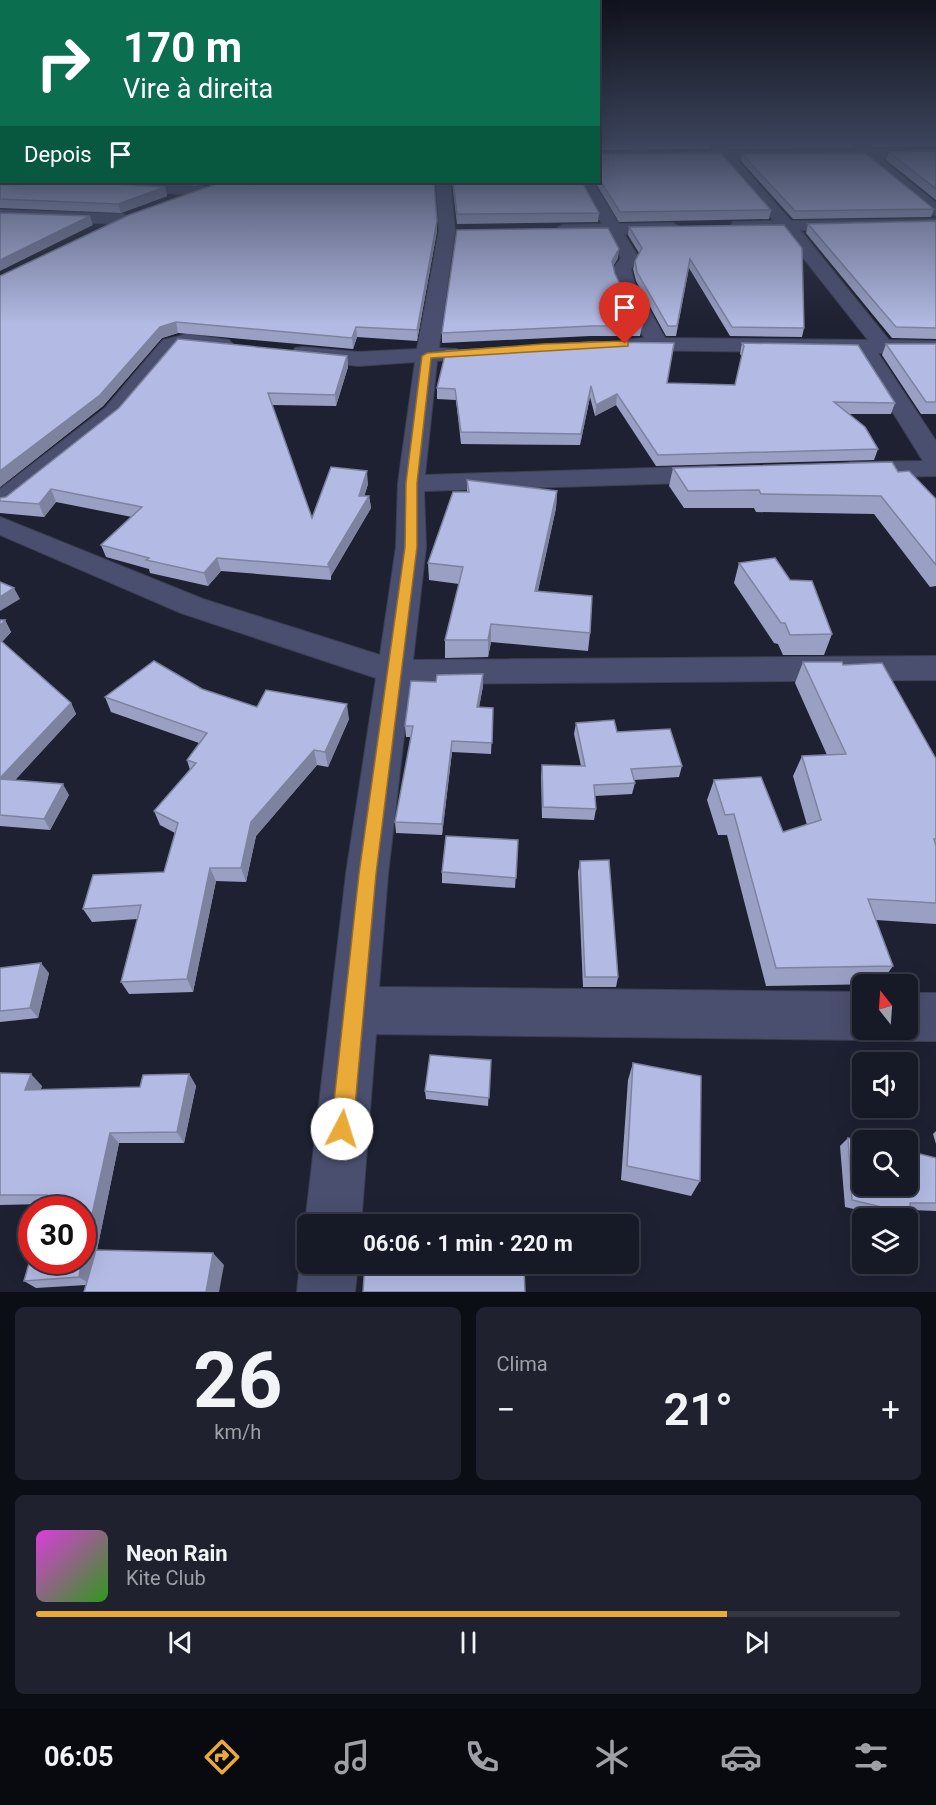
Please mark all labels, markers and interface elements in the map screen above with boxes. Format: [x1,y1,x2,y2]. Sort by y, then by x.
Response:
text: 170 m [123,23,242,72]
icon: right [24,24,102,102]
text: Vire à direita [123,73,273,105]
icon: arrive [104,138,137,171]
text: Depois [24,142,92,167]
pin [599,282,650,344]
icon: arrive [608,291,641,324]
north arrow [852,974,918,1040]
map controls [852,974,918,1274]
button: sound [852,1052,918,1118]
position arrow [310,1097,374,1161]
button: search [852,1130,918,1196]
speed limit sign: 30 [18,1196,96,1274]
button: layers [852,1208,918,1274]
text: 06:06 · 1 min · 220 m [363,1231,573,1256]
text: 26 [193,1335,283,1426]
text: Clima [497,1352,548,1376]
text: 21° [664,1383,733,1436]
text: − [497,1390,515,1429]
text: + [881,1390,900,1429]
text: km/h [214,1420,261,1444]
text: Neon Rain [126,1541,228,1566]
text: Kite Club [126,1566,206,1590]
icon: previous [164,1626,197,1659]
icon: pause [452,1626,485,1659]
icon: next [740,1626,773,1659]
icon: directions [201,1736,243,1778]
icon: music [331,1736,373,1778]
icon: phone [461,1736,503,1778]
icon: climate [591,1736,633,1778]
icon: car [720,1736,762,1778]
icon: filters [850,1736,892,1778]
text: 06:05 [44,1741,113,1773]

